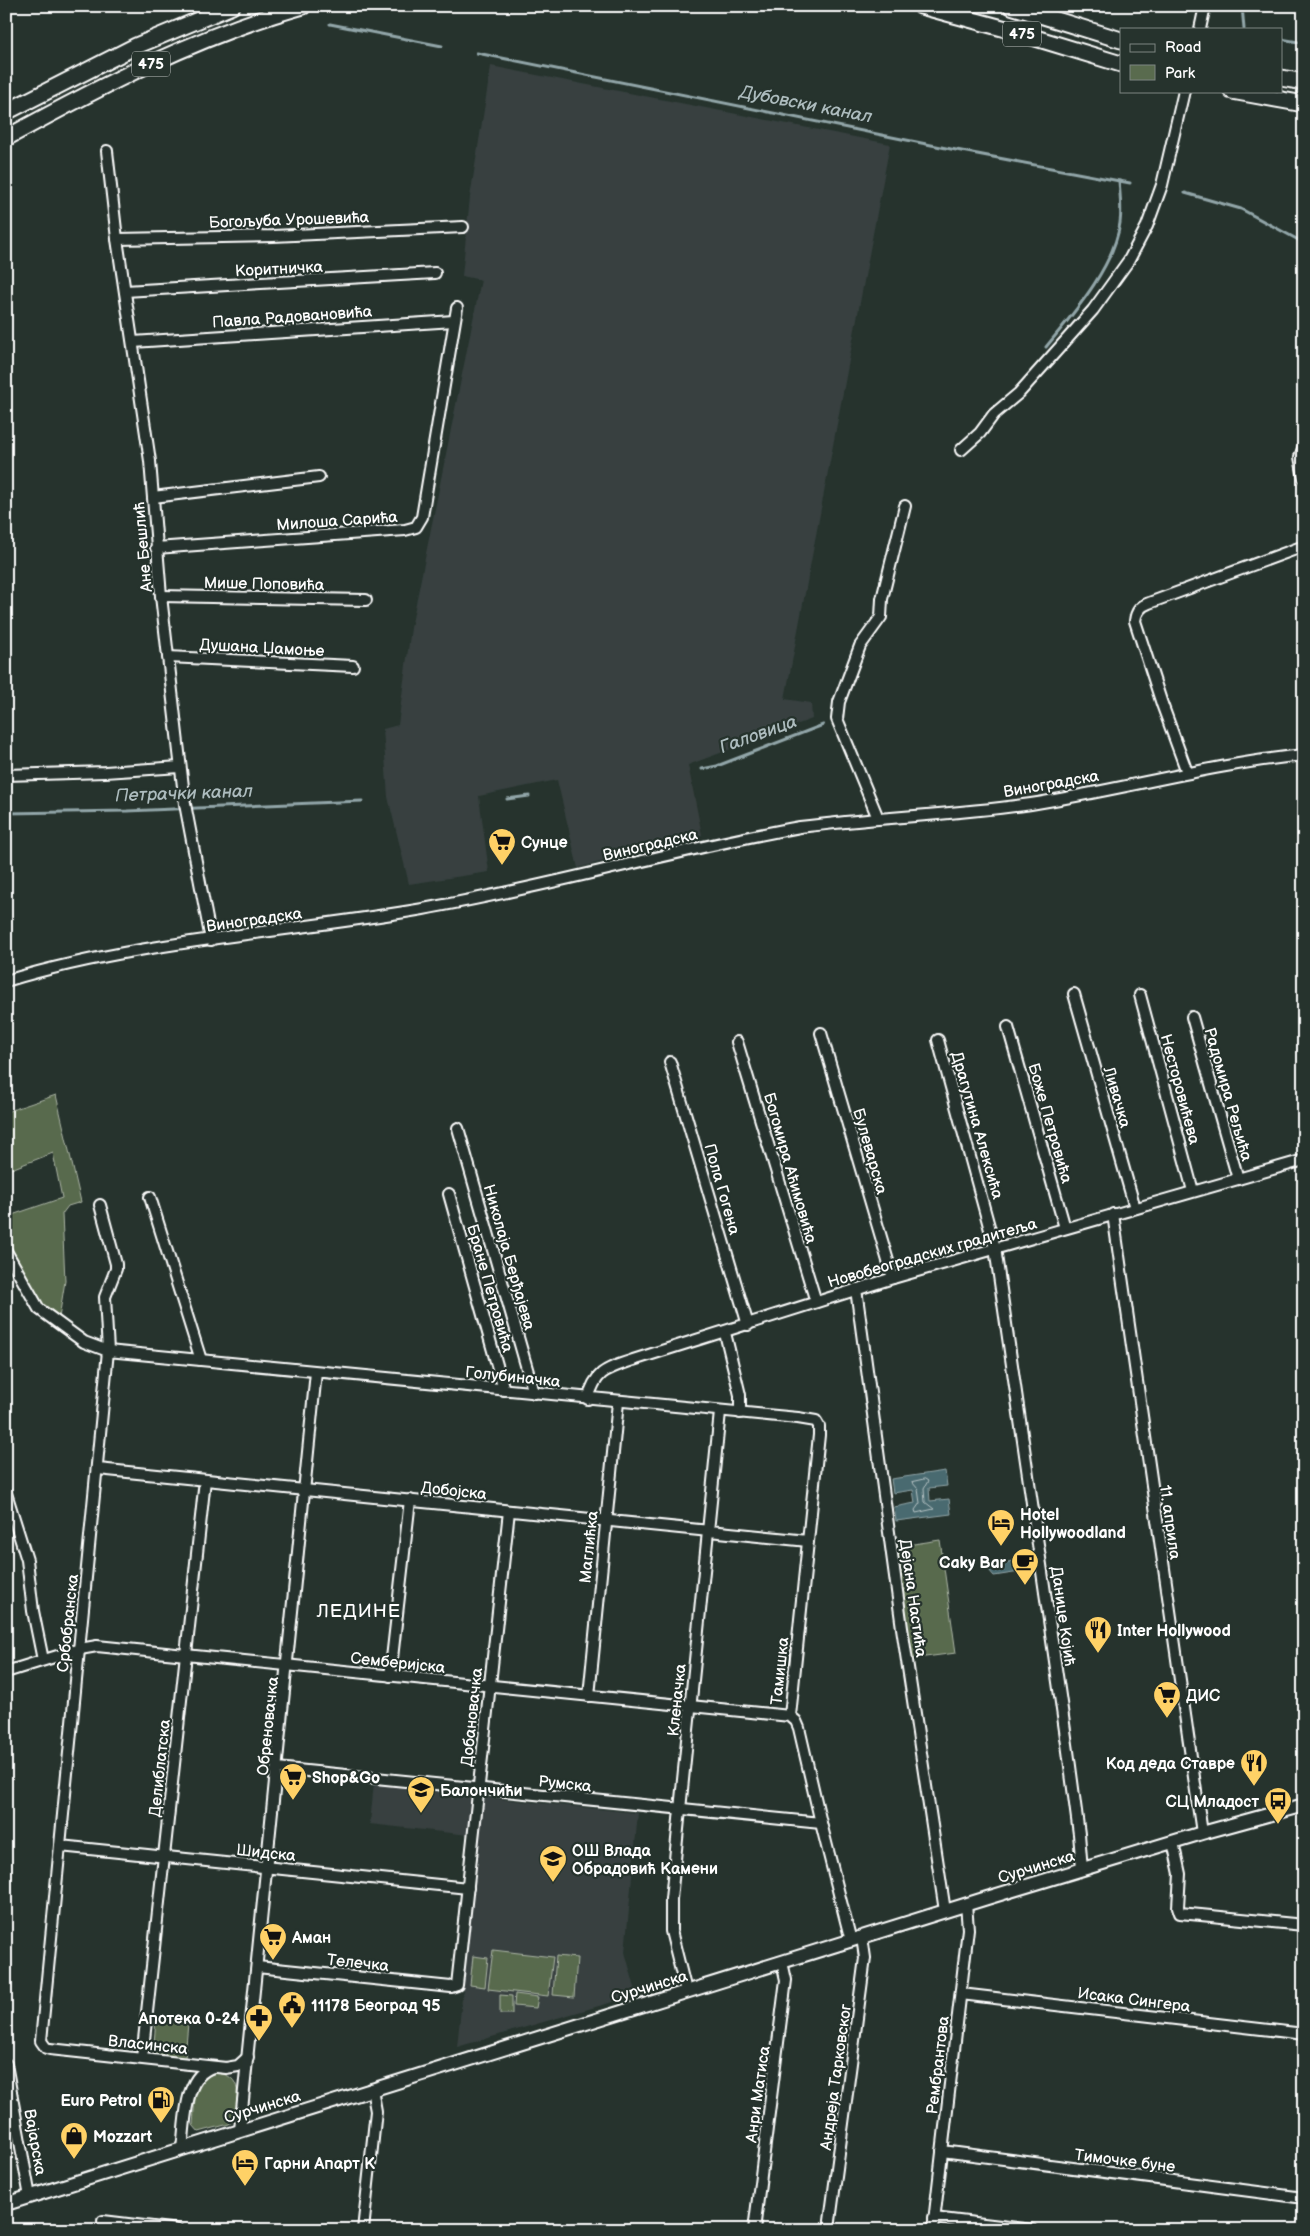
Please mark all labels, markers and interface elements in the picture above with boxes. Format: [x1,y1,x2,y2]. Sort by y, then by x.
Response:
road number: 475 [1003,22,1041,46]
legend [1120,28,1282,92]
text: Road [1165,38,1201,57]
road number: 475 [132,52,170,76]
text: Park [1165,64,1196,83]
water label: Дубовски канал [737,81,875,128]
street label: Богољуба Урошевића [209,208,370,233]
street label: Коритничка [235,258,324,281]
street label: Павла Радовановића [211,302,373,333]
street label: Ане Бешлић [130,501,157,594]
street label: Милоша Сарића [276,508,399,535]
street label: Мише Поповића [204,574,325,595]
street label: Душана Џамоње [199,636,325,661]
water label: Галовица [717,711,800,758]
street label: Виноградска [1002,767,1101,802]
water label: Петрачки канал [115,781,254,806]
street label: Виноградска [601,825,700,866]
supermarket icon: Сунце [487,827,517,866]
place label: Сунце [521,834,568,853]
street label: Виноградска [205,904,304,937]
street label: Радомира Рељића [1199,1025,1256,1164]
street label: Несторовићева [1156,1032,1204,1147]
street label: Драгутина Алексића [946,1049,1007,1202]
street label: Боже Петровића [1023,1061,1076,1186]
street label: Ливачка [1098,1064,1135,1131]
street label: Богомира Аћимовића [759,1091,820,1247]
street label: Булеварска [848,1106,891,1197]
street label: Пола Гогена [699,1142,744,1238]
street label: Николаја Берђајева [479,1182,539,1333]
street label: Новобеоградских градитеља [826,1214,1040,1292]
street label: Бране Петровића [462,1222,517,1355]
street label: Голубиначка [464,1363,562,1392]
street label: Добојска [420,1479,488,1504]
street label: 11. априла [1155,1484,1184,1561]
place label: Hotel Hollywoodland [1020,1506,1126,1543]
hotel icon: Hotel Hollywoodland [986,1508,1016,1547]
street label: Маглићка [576,1509,603,1584]
street label: Дејана Настића [895,1538,930,1659]
cafe icon: Caky Bar [1010,1547,1040,1586]
place label: Caky Bar [939,1554,1007,1573]
street label: Данице Којић [1046,1565,1079,1667]
street label: Србобранска [54,1572,83,1673]
district label: ЛЕДИНЕ [316,1600,401,1623]
restaurant icon: Inter Hollywood [1083,1615,1113,1654]
place label: Inter Hollywood [1117,1622,1231,1641]
street label: Тамишка [767,1636,794,1706]
street label: Семберијска [350,1649,447,1678]
street label: Кленачка [664,1662,691,1737]
street label: Добановачка [458,1666,487,1767]
street label: Обреновачка [254,1675,283,1777]
supermarket icon: ДИС [1152,1680,1182,1719]
place label: ДИС [1186,1687,1220,1706]
street label: Делиблатска [146,1718,175,1818]
restaurant icon: Код деда Ставре [1239,1748,1269,1787]
place label: Код деда Ставре [1106,1755,1235,1774]
supermarket icon: Shop&Go [278,1762,308,1801]
place label: Shop&Go [312,1769,380,1788]
street label: Румска [537,1772,593,1797]
school or university icon: Балончићи [406,1775,436,1814]
place label: Балончићи [440,1782,523,1801]
bus stop icon: СЦ Младост [1263,1786,1293,1825]
place label: СЦ Младост [1166,1793,1259,1812]
street label: Шидска [235,1841,297,1866]
place label: ОШ Влада Обрадовић Камени [572,1842,718,1879]
school or university icon: ОШ Влада Обрадовић Камени [538,1844,568,1883]
street label: Сурчинска [996,1847,1078,1888]
supermarket icon: Аман [258,1922,288,1961]
place label: Аман [291,1929,331,1948]
street label: Телечка [326,1951,390,1976]
street label: Сурчинска [609,1967,691,2008]
street label: Исака Сингера [1076,1984,1192,2017]
public building icon: 11178 Београд 95 [277,1990,307,2029]
place label: 11178 Београд 95 [311,1997,441,2016]
pharmacy icon: Апотека 0-24 [244,2003,274,2042]
street label: Андреја Тарковског [817,2003,856,2152]
place label: Апотека 0-24 [138,2010,241,2029]
street label: Рембрантова [923,2014,954,2116]
street label: Власинска [107,2032,189,2059]
street label: Анри Матиса [742,2044,775,2145]
fuel station icon: Euro Petrol [146,2085,176,2124]
street label: Сурчинска [222,2087,304,2128]
place label: Euro Petrol [61,2092,142,2111]
street label: Вајарска [19,2107,50,2178]
shop icon: Mozzart [59,2121,89,2160]
place label: Mozzart [93,2128,153,2147]
street label: Тимочке буне [1073,2146,1176,2177]
hotel icon: Гарни Апарт К [230,2148,260,2187]
place label: Гарни Апарт К [264,2155,375,2174]

